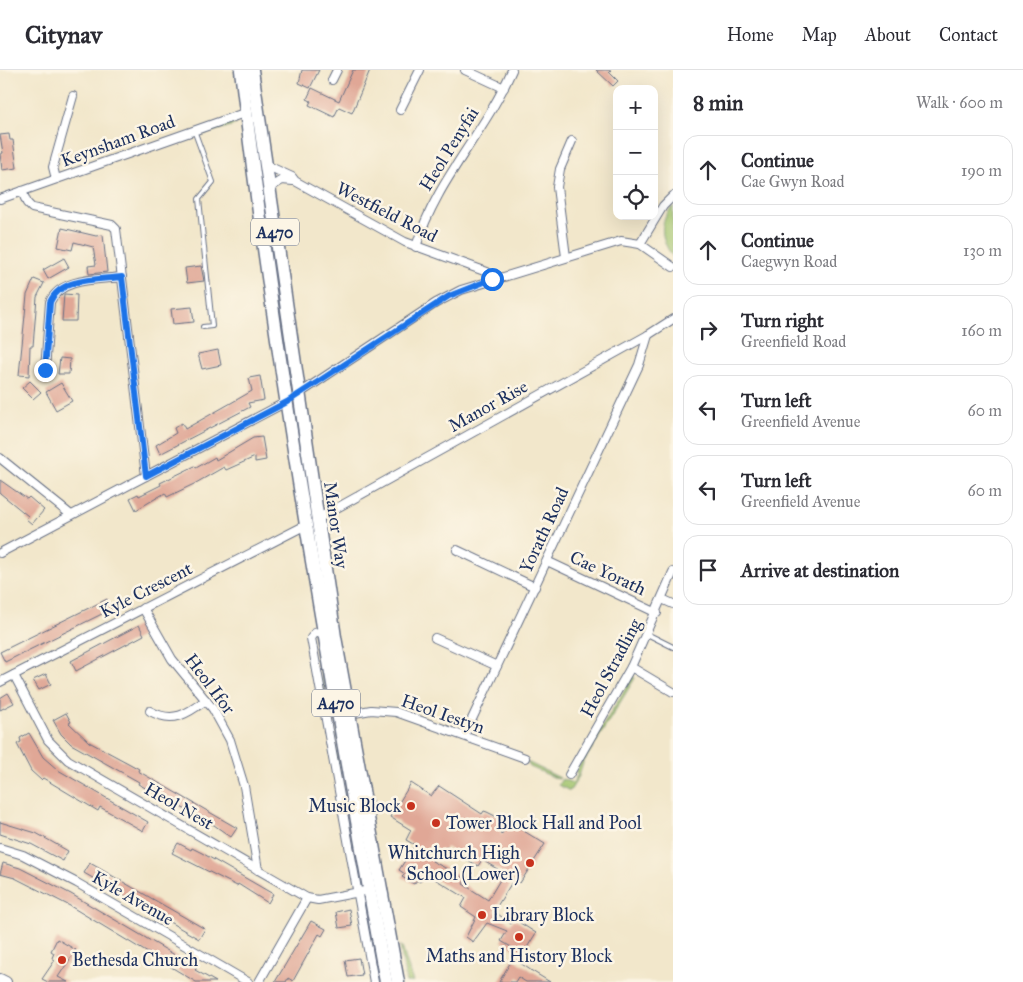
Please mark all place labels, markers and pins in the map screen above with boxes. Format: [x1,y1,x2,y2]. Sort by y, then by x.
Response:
place label: Music Block [308,795,402,817]
marker: Music Block [405,800,417,812]
place label: Tower Block Hall and Pool [446,812,642,834]
marker: Tower Block Hall and Pool [430,817,442,829]
place label: Whitchurch High School (Lower) [387,842,520,886]
marker: Whitchurch High School (Lower) [524,857,536,869]
place label: Library Block [492,904,595,926]
marker: Library Block [476,909,488,921]
marker: Maths and History Block [513,931,525,943]
place label: Maths and History Block [426,945,613,967]
place label: Bethesda Church [72,949,198,971]
marker: Bethesda Church [56,954,68,966]

